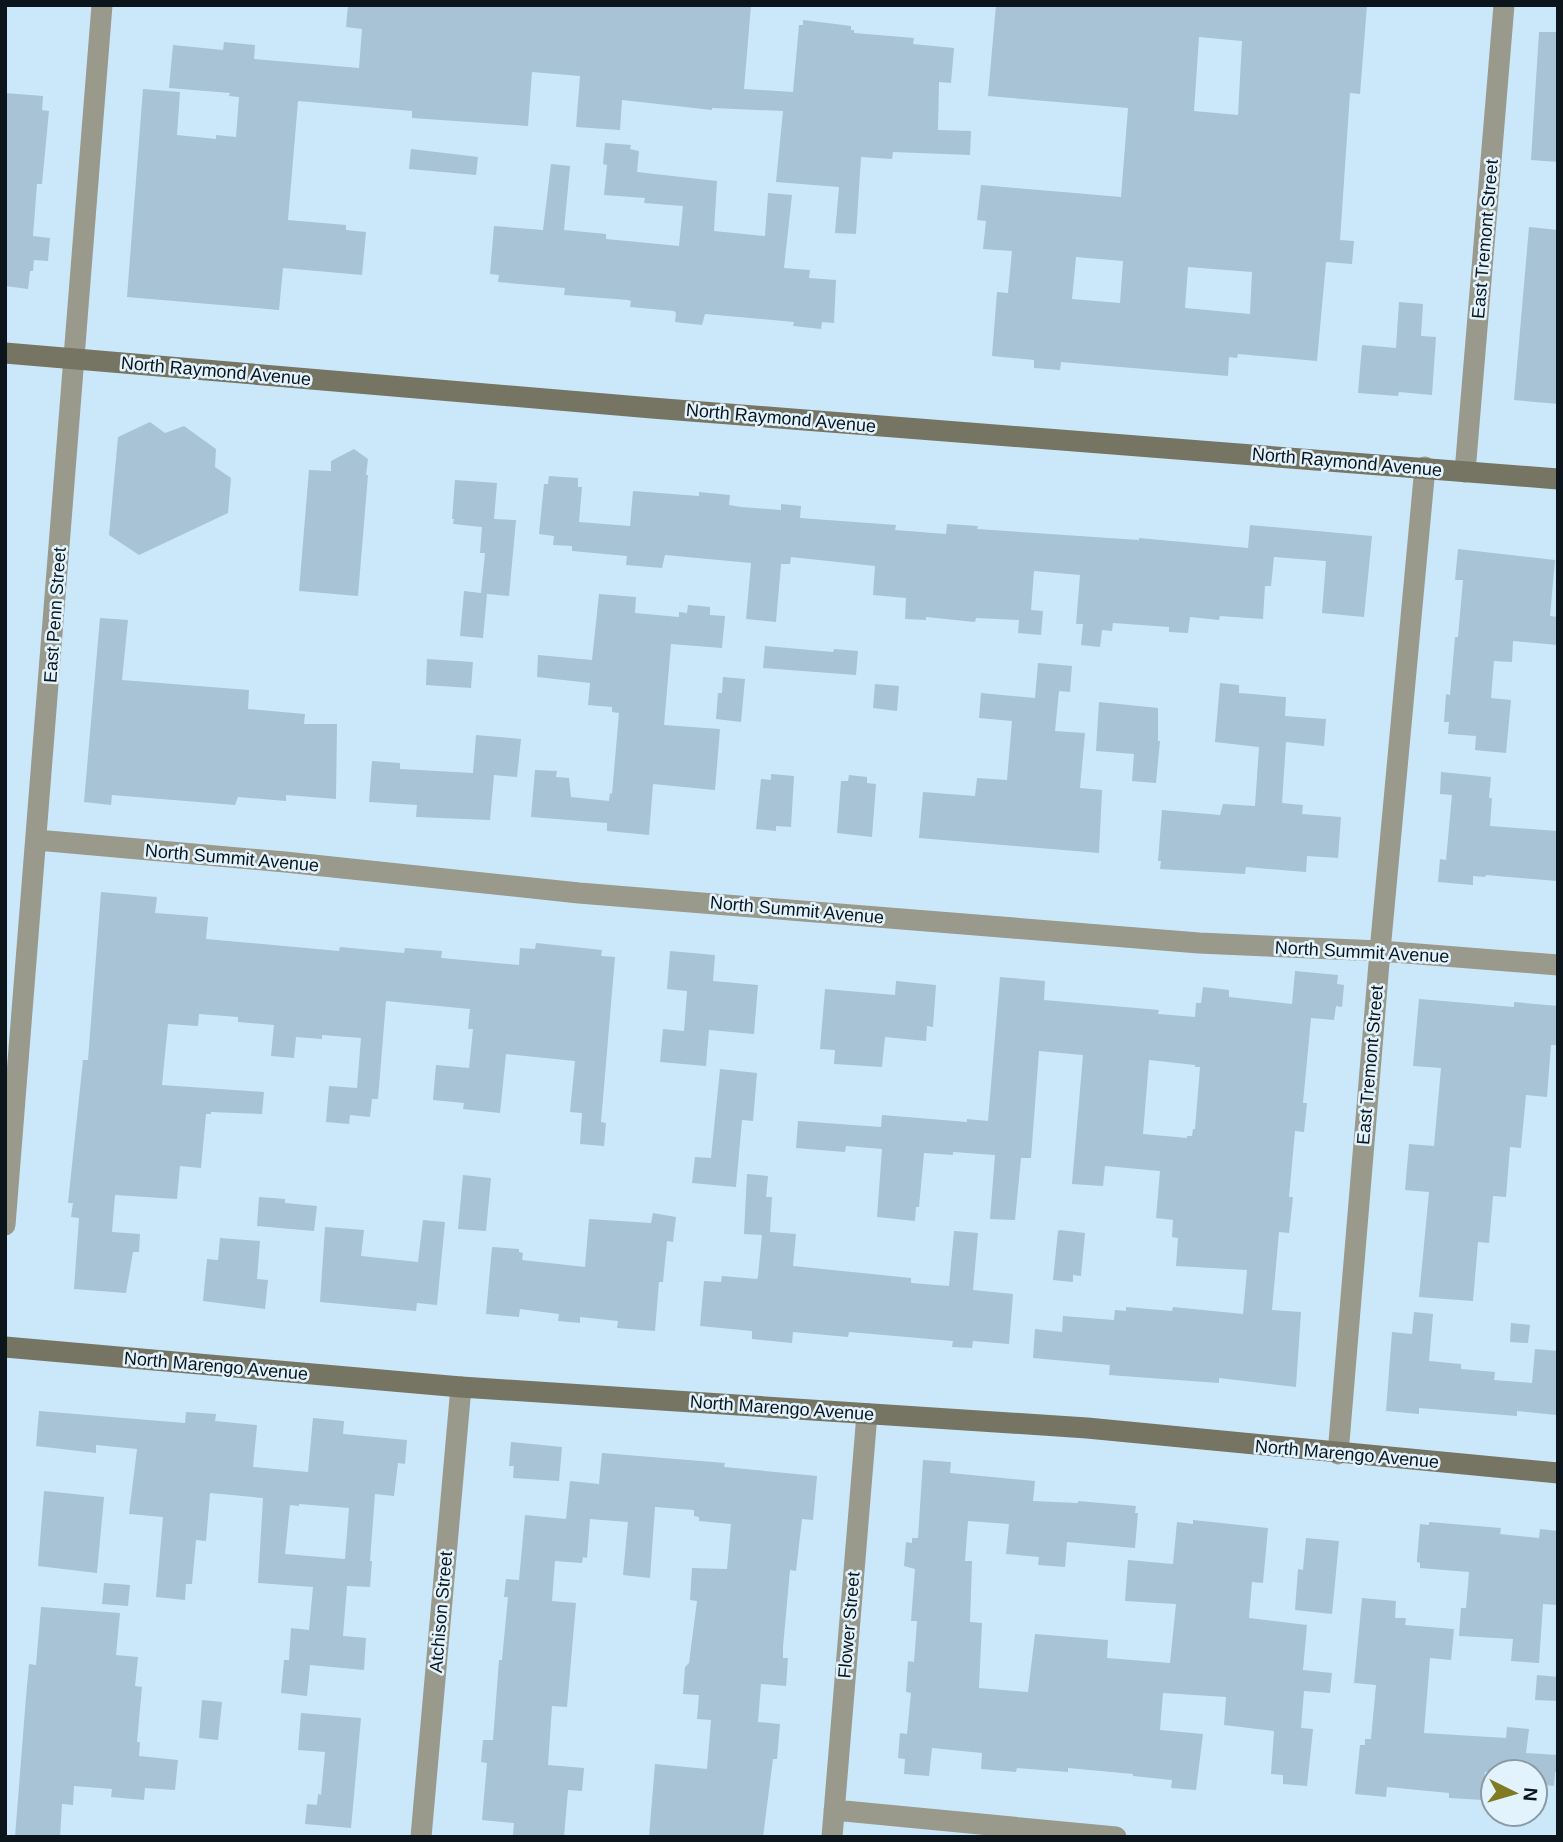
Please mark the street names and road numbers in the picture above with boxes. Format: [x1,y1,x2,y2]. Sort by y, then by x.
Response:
street label: East Tremont Street [1468,158,1502,320]
street label: North Raymond Avenue [120,353,312,389]
street label: North Raymond Avenue [685,400,877,436]
street label: North Raymond Avenue [1251,444,1443,480]
street label: East Penn Street [40,546,70,684]
street label: North Summit Avenue [144,840,320,876]
street label: North Summit Avenue [709,892,885,928]
street label: North Summit Avenue [1274,937,1450,967]
street label: East Tremont Street [1353,984,1387,1146]
street label: North Marengo Avenue [123,1348,309,1384]
street label: North Marengo Avenue [689,1392,875,1424]
street label: North Marengo Avenue [1254,1436,1440,1472]
street label: Atchison Street [426,1550,456,1674]
street label: Flower Street [834,1571,864,1679]

